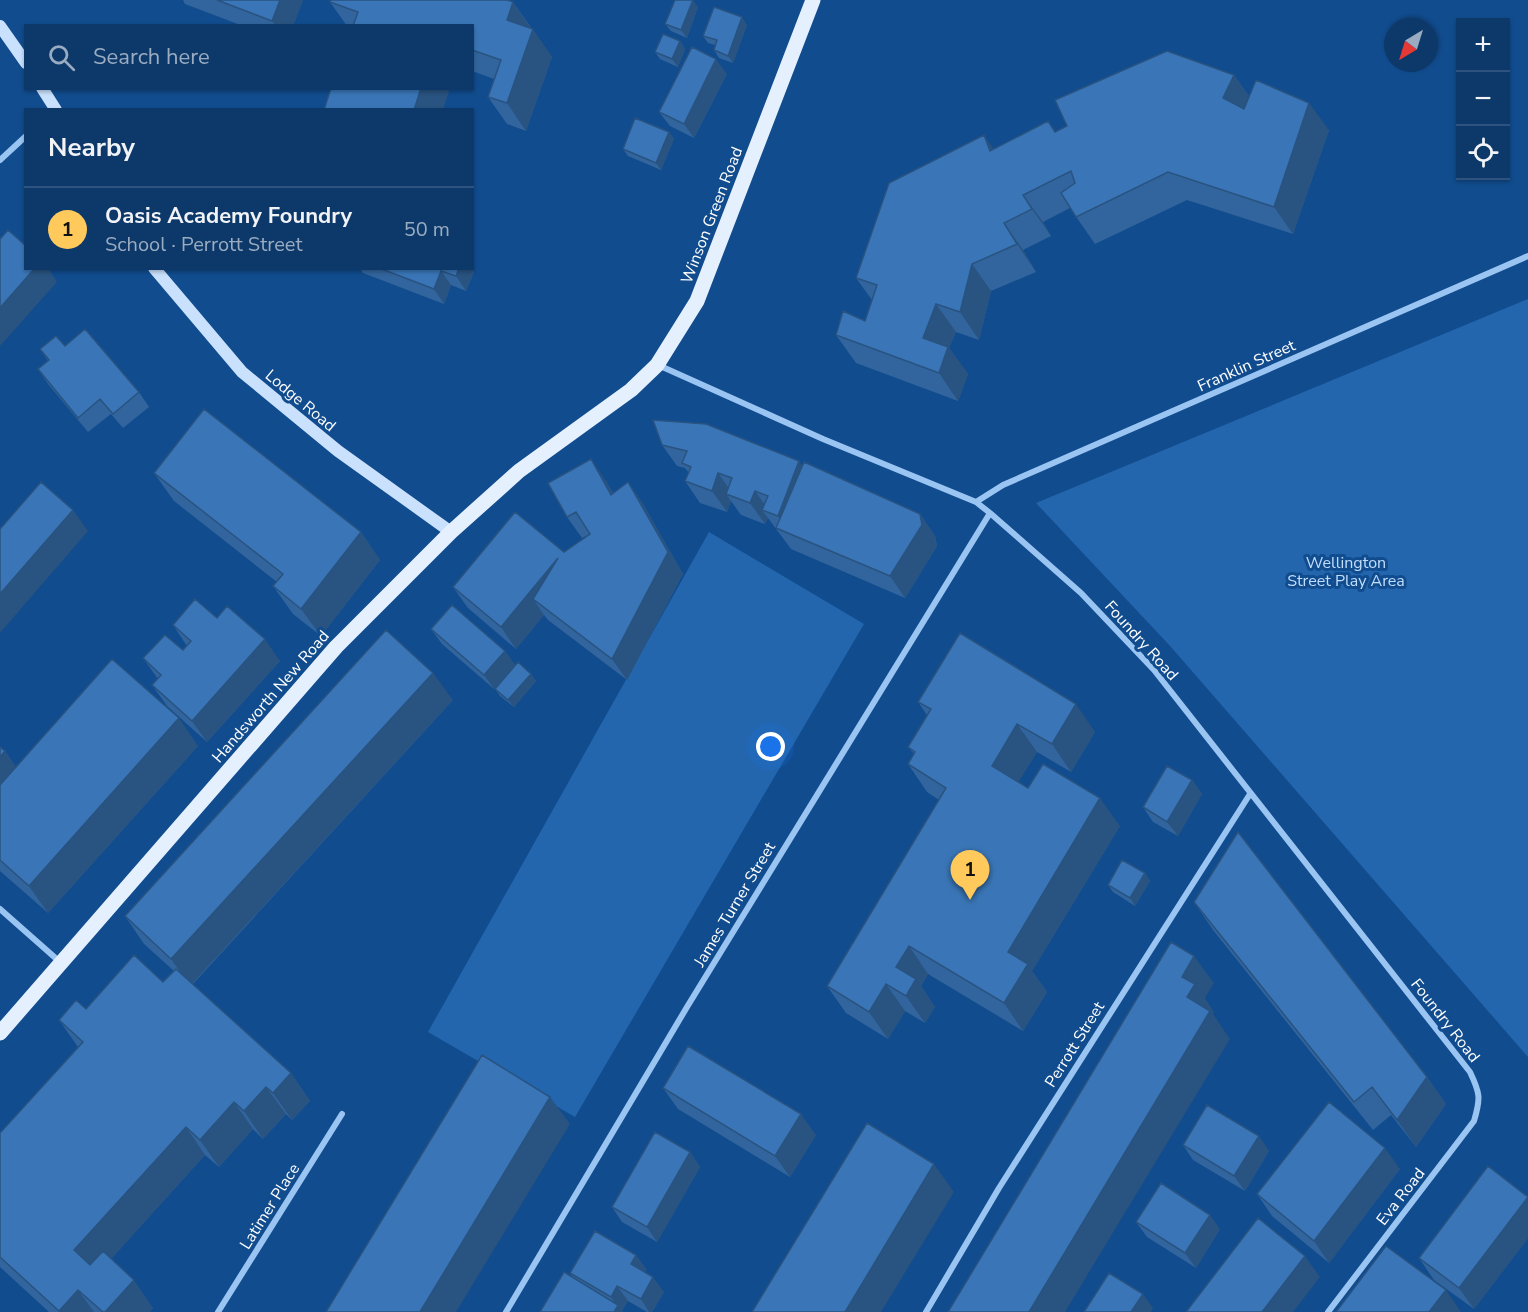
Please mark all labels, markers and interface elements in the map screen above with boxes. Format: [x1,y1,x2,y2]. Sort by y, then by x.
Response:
north arrow [1384,18,1438,72]
map controls [1456,18,1510,180]
button: + [1456,18,1510,72]
search box [24,24,474,90]
icon: search [45,41,78,74]
text: Search here [93,42,210,72]
button: − [1456,72,1510,126]
button: locate [1456,126,1510,180]
text: Nearby [48,130,135,165]
street label: Winson Green Road [676,144,748,287]
text: Oasis Academy Foundry [105,201,352,231]
text: 1 [62,216,74,243]
text: 50 m [404,216,450,243]
text: School · Perrott Street [105,231,302,258]
street label: Franklin Street [1194,334,1299,397]
street label: Lodge Road [260,365,340,437]
park label: Wellington Street Play Area [1287,552,1405,592]
street label: Foundry Road [1099,596,1183,685]
street label: Handsworth New Road [207,626,334,768]
your location [756,732,785,761]
street label: James Turner Street [688,838,781,972]
pin: 1 [950,850,990,900]
street label: Foundry Road [1406,974,1485,1067]
street label: Perrott Street [1040,997,1110,1092]
street label: Latimer Place [235,1159,305,1254]
street label: Eva Road [1371,1163,1430,1230]

